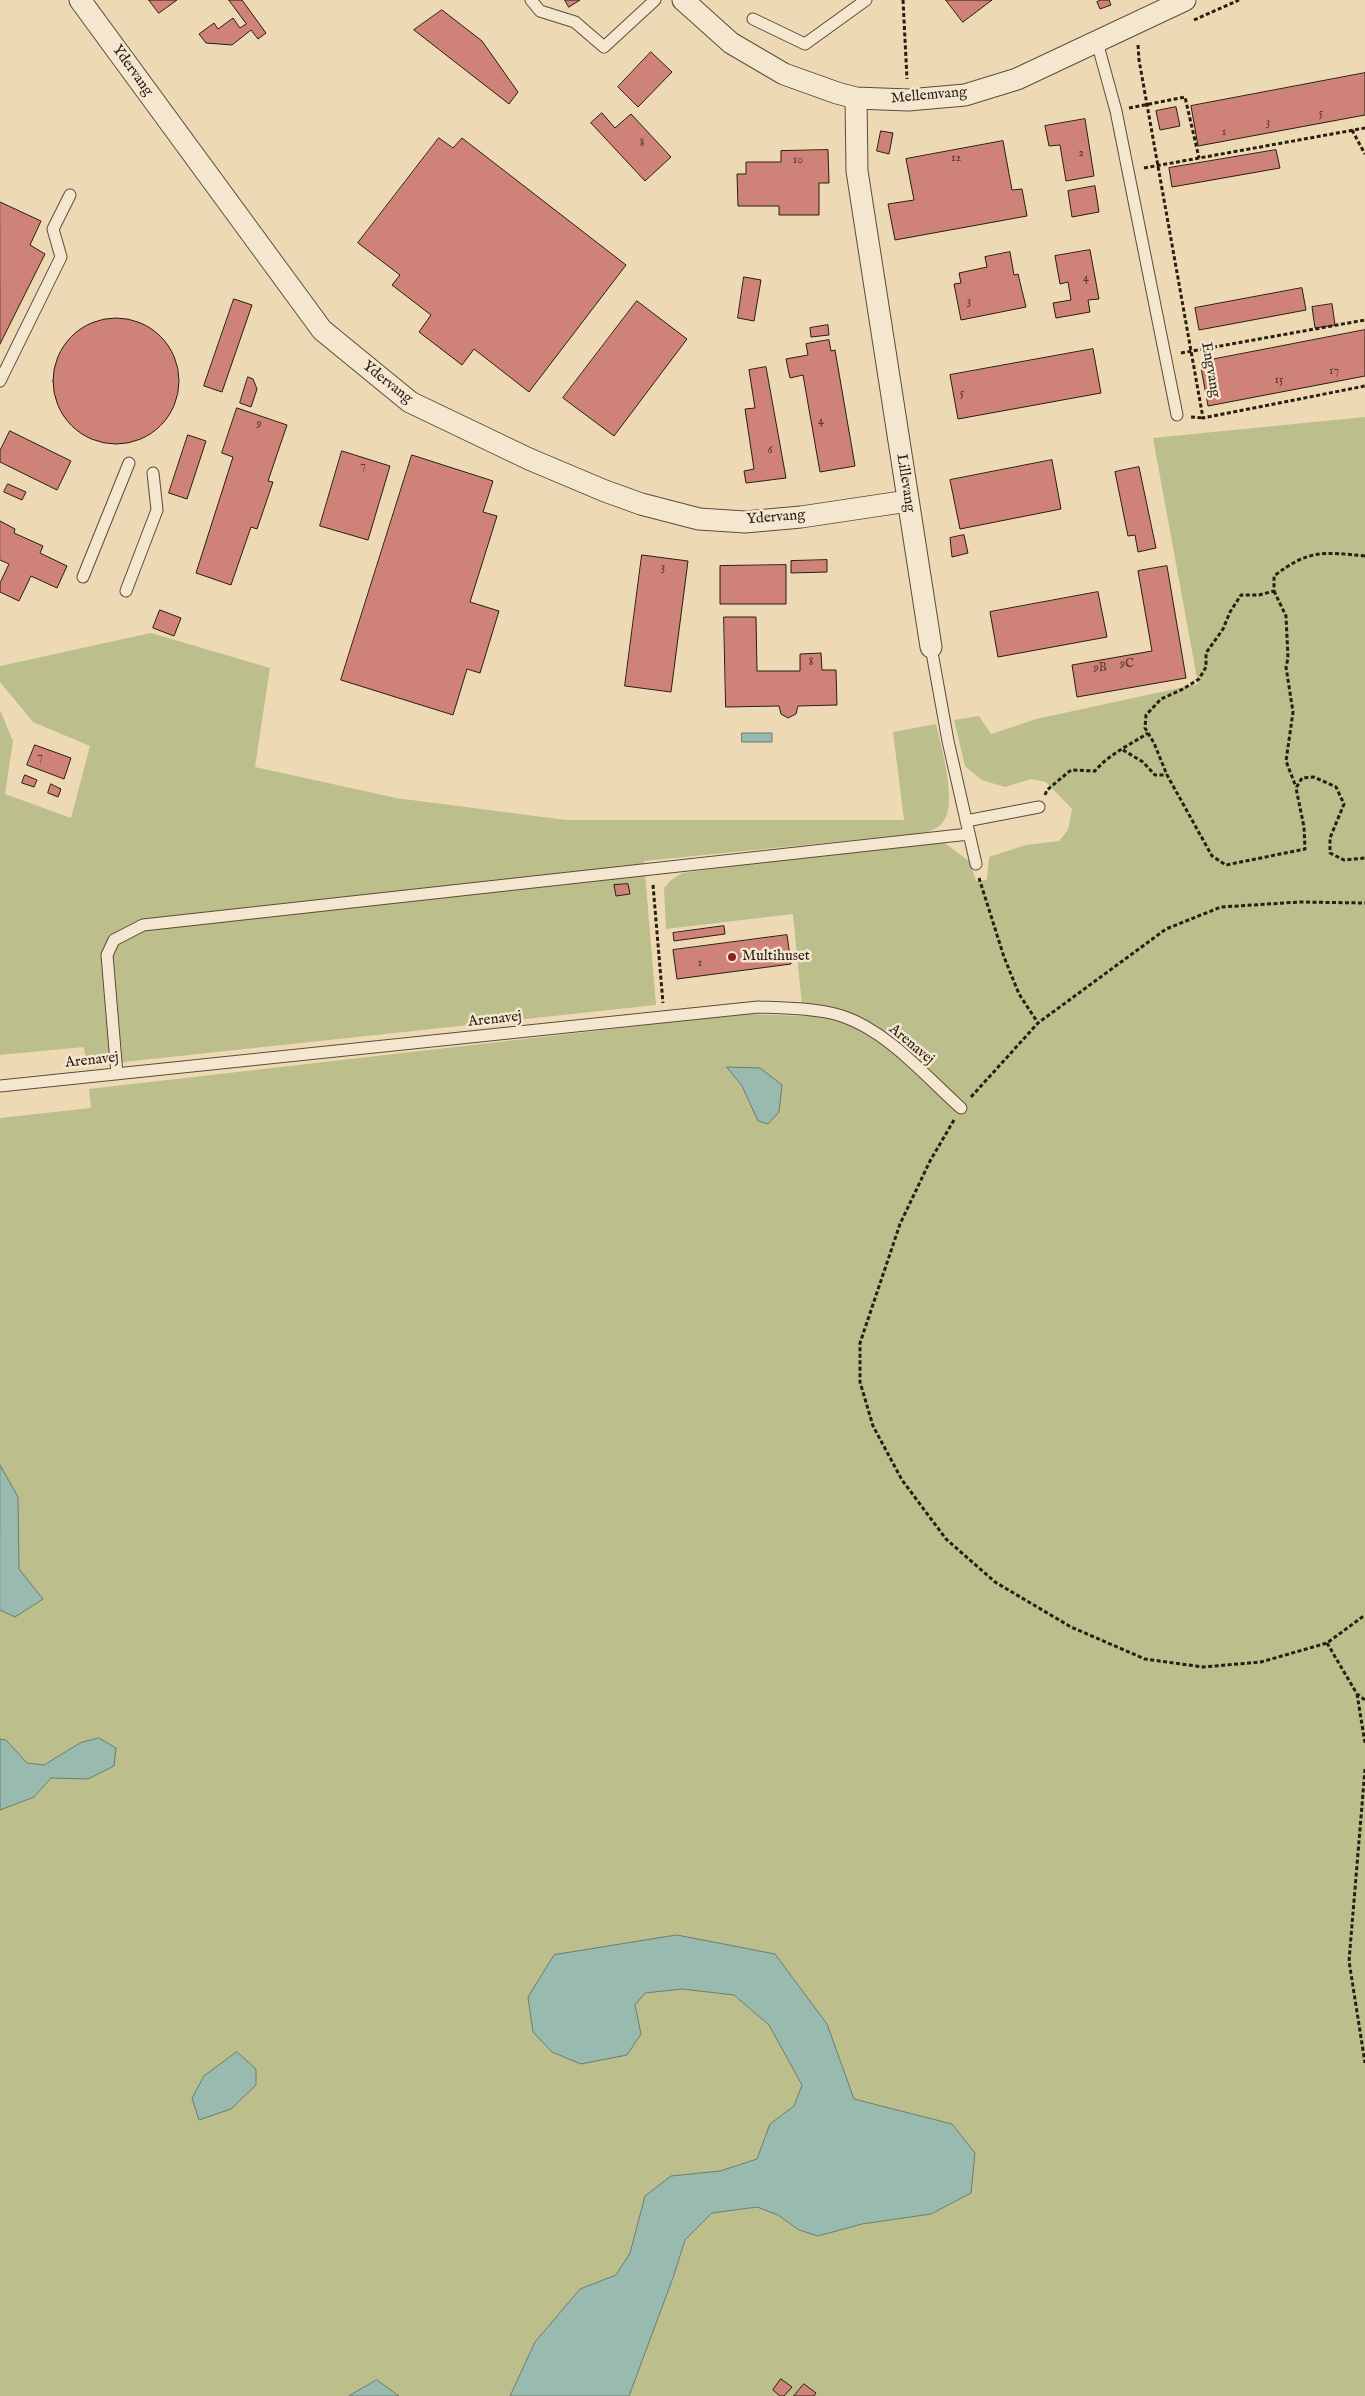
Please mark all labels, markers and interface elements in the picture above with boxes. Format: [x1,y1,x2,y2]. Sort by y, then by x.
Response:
street label: Ydervang [107,42,157,100]
street label: Mellemvang [890,84,968,108]
house number: 5 [1319,107,1323,121]
house number: 3 [1266,116,1270,130]
house number: 1 [1222,126,1226,140]
house number: 8 [640,137,644,151]
house number: 2 [1078,147,1084,161]
house number: 12 [951,152,961,166]
house number: 10 [793,154,803,168]
house number: 4 [1083,272,1089,286]
house number: 3 [967,295,971,309]
street label: Engvang [1196,341,1224,399]
street label: Ydervang [358,358,416,408]
house number: 17 [1329,365,1339,379]
house number: 15 [1275,374,1283,388]
house number: 5 [960,387,964,401]
house number: 4 [818,415,824,429]
house number: 9 [256,418,262,432]
house number: 6 [767,444,773,458]
street label: Lillevang [892,452,918,514]
house number: 7 [360,460,366,474]
street label: Ydervang [746,506,806,530]
house number: 3 [661,561,665,575]
house number: 8 [809,656,813,670]
house number: 9C [1120,658,1134,672]
house number: 9B [1093,662,1107,676]
house number: 7 [37,751,43,765]
place label: Multihuset [742,948,810,966]
marker: Multihuset [726,951,738,963]
house number: 1 [698,957,702,971]
street label: Arenavej [467,1008,523,1032]
street label: Arenavej [885,1021,937,1069]
street label: Arenavej [64,1049,120,1073]

